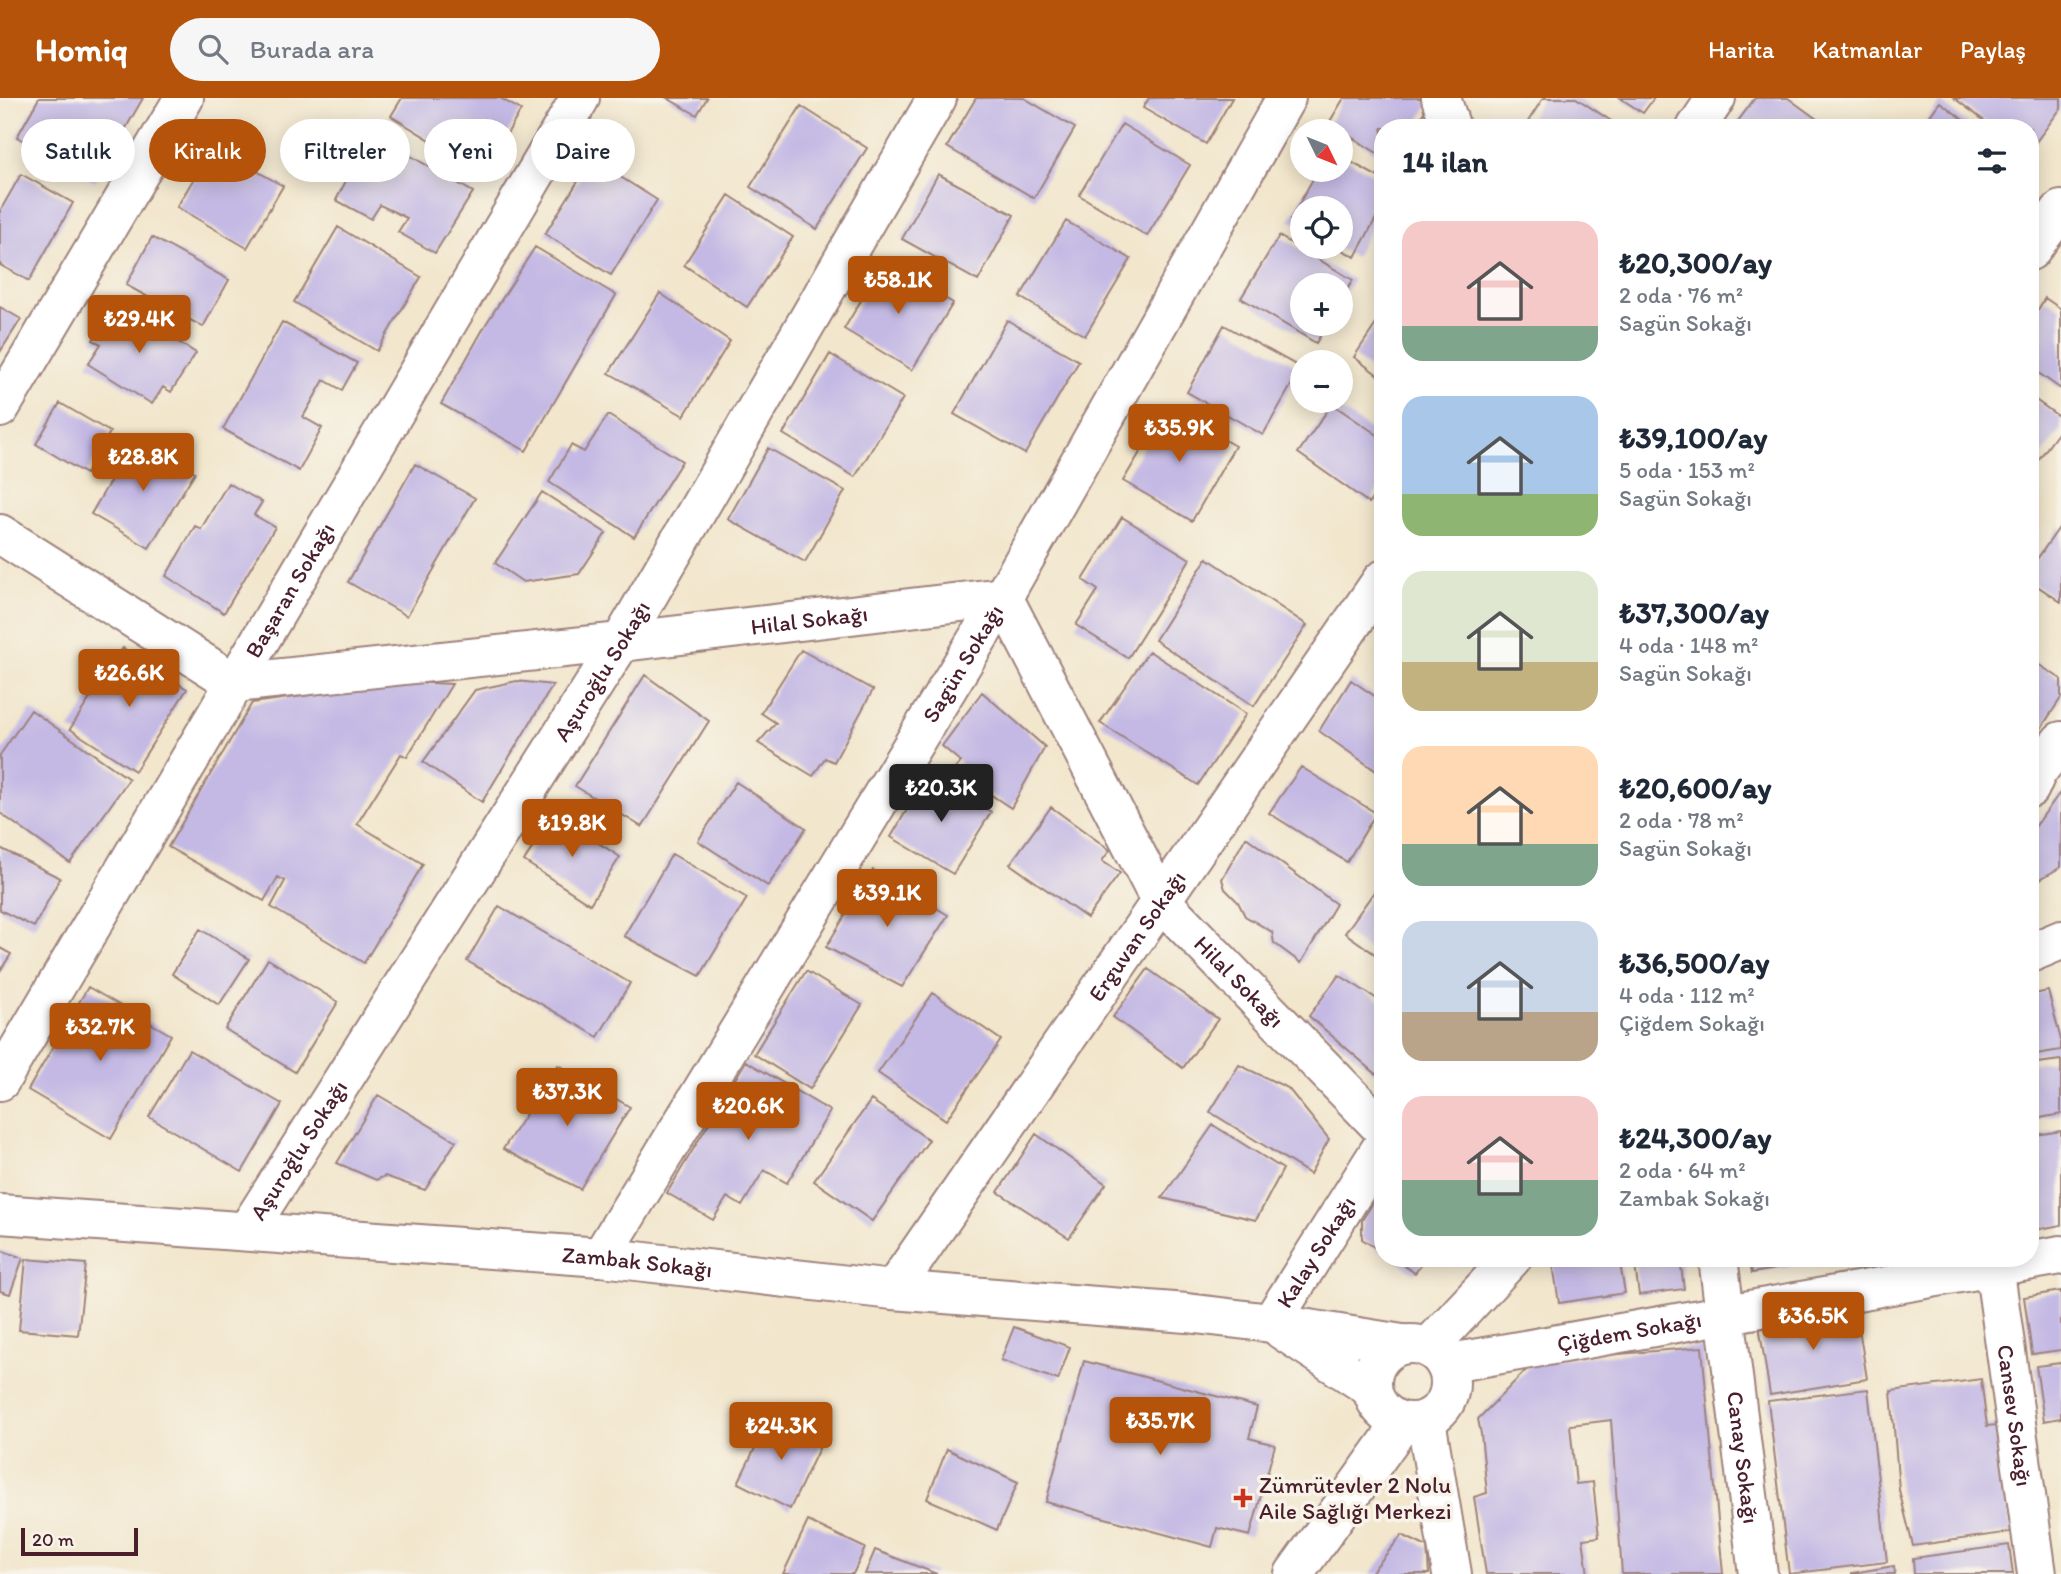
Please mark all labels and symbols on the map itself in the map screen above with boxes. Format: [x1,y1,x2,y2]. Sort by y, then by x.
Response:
north arrow [1290,119,1353,182]
pin: ₺58.1K [841,256,955,316]
pin: ₺29.4K [82,296,196,355]
pin: ₺35.9K [1122,404,1236,464]
pin: ₺28.8K [86,434,200,493]
street label: Başaran Sokağı [239,517,340,663]
street label: Aşuroğlu Sokağı [548,596,656,747]
street label: Hilal Sokağı [749,599,869,641]
street label: Sagün Sokağı [916,599,1009,728]
pin: ₺26.6K [72,650,186,709]
pin: ₺20.3K [884,764,998,824]
pin: ₺19.8K [515,800,629,859]
street label: Erguvan Sokağı [1082,865,1192,1007]
pin: ₺39.1K [830,870,944,929]
street label: Hilal Sokağı [1188,930,1290,1033]
pin: ₺32.7K [43,1004,157,1063]
pin: ₺37.3K [510,1068,624,1128]
street label: Aşuroğlu Sokağı [244,1075,353,1225]
pin: ₺20.6K [691,1082,805,1142]
street label: Kalay Sokağı [1270,1191,1361,1313]
street label: Zambak Sokağı [561,1240,714,1283]
pin: ₺36.5K [1756,1292,1870,1352]
street label: Çiğdem Sokağı [1555,1305,1703,1358]
street label: Cansev Sokağı [1991,1343,2039,1488]
street label: Canay Sokağı [1721,1390,1766,1525]
pin: ₺35.7K [1103,1398,1217,1457]
pin: ₺24.3K [724,1402,838,1462]
place label: Zümrütevler 2 Nolu Aile Sağlığı Merkezi [1259,1471,1452,1525]
marker: Zümrütevler 2 Nolu Aile Sağlığı Merkezi [1233,1488,1253,1508]
scale bar [21,1525,138,1557]

